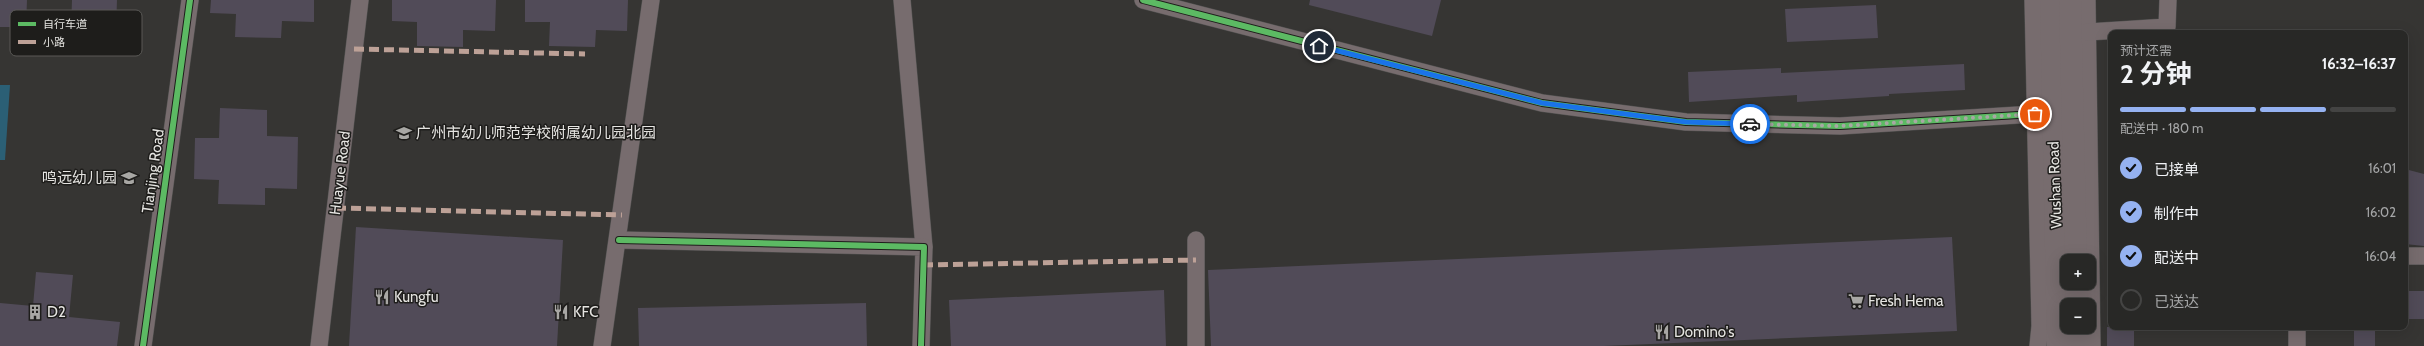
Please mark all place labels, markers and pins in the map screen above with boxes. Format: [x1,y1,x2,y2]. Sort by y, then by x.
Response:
pin [1302,29,1336,63]
pin [2018,97,2052,131]
school or university icon: 广州市幼儿师范学校附属幼儿园北园 [395,124,413,142]
place label: 广州市幼儿师范学校附属幼儿园北园 [416,124,656,142]
place label: 鸣远幼儿园 [42,169,117,187]
school or university icon: 鸣远幼儿园 [120,169,138,187]
restaurant icon: Kungfu [373,288,391,306]
place label: Kungfu [394,288,439,306]
supermarket icon: Fresh Hema [1847,292,1865,310]
place label: Fresh Hema [1868,292,1944,310]
building icon: D2 [26,303,44,321]
place label: D2 [47,303,66,321]
restaurant icon: KFC [552,303,570,321]
place label: KFC [573,303,598,321]
restaurant icon: Domino's [1653,323,1671,341]
place label: Domino's [1674,323,1734,341]

